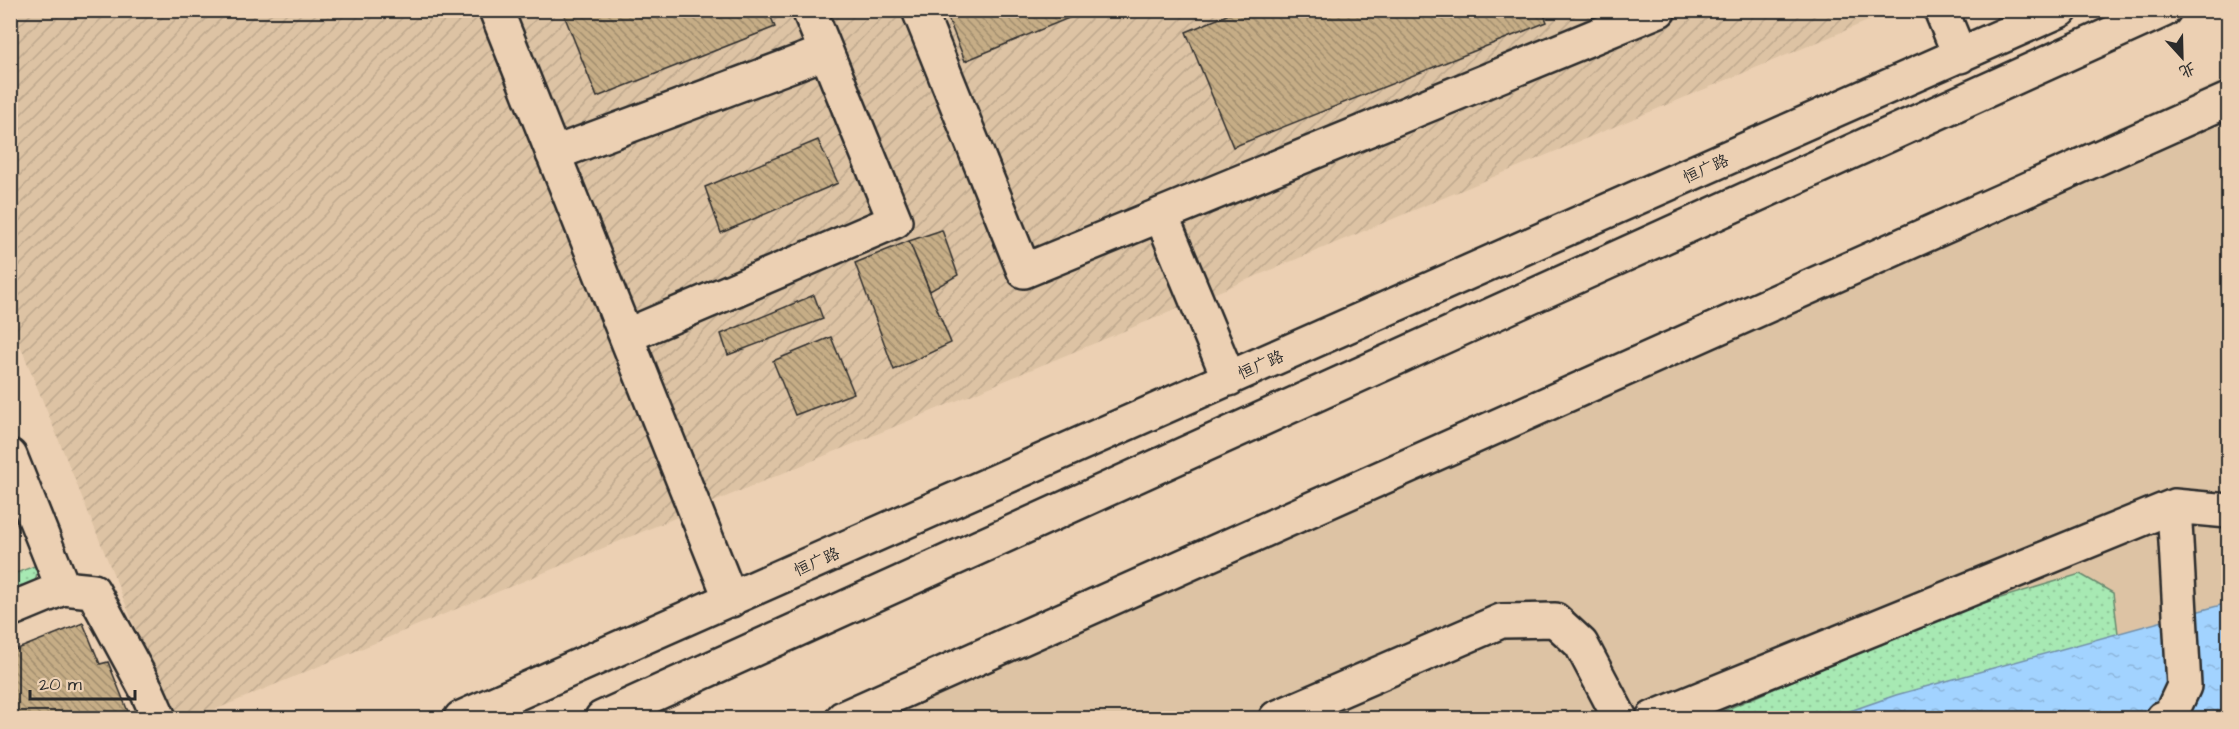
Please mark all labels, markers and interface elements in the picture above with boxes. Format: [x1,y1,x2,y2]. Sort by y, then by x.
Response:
north arrow [2152,27,2212,87]
text: 北 [2176,57,2199,83]
street label: 恒广路 [1680,149,1732,189]
street label: 恒广路 [1235,345,1287,385]
street label: 恒广路 [791,542,843,582]
scale bar [30,663,135,701]
text: 20 m [39,672,82,697]

